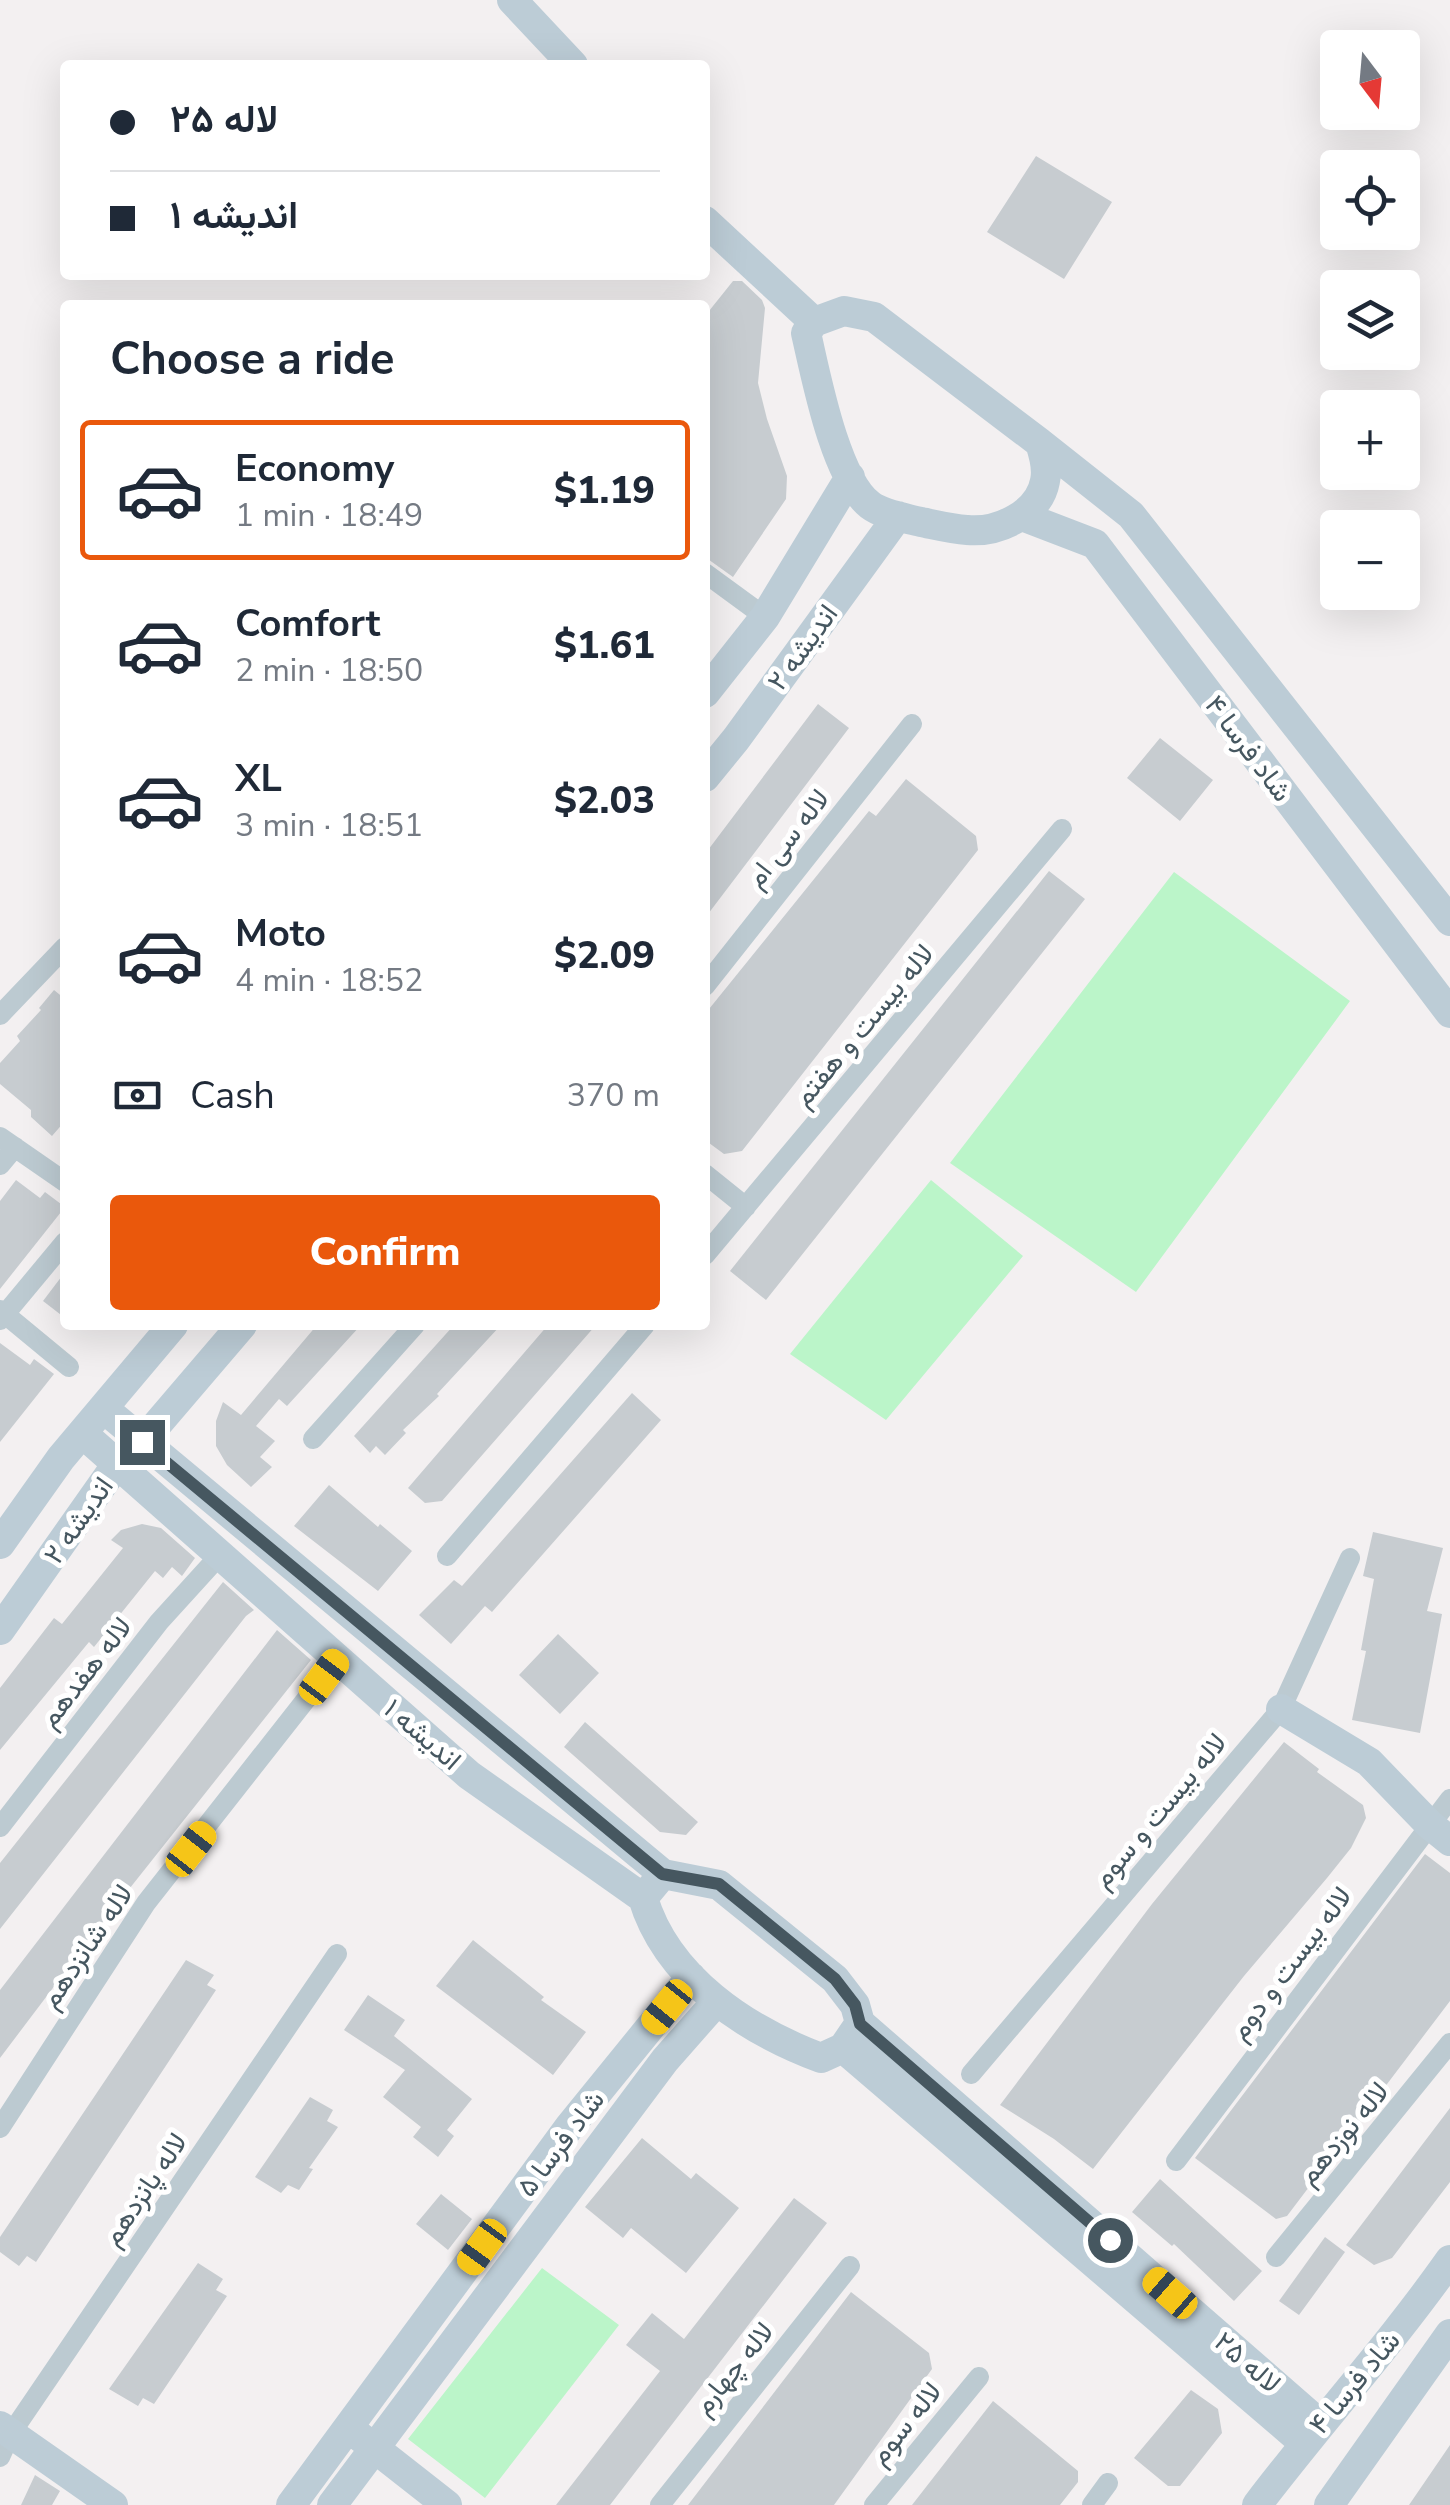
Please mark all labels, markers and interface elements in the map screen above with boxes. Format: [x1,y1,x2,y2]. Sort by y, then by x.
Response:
north arrow [1320,30,1420,130]
map controls [1320,30,1420,610]
text: لاله ۲۵ [170,94,278,145]
button: locate [1320,150,1420,250]
text: اندیشه ۱ [170,190,298,241]
button: layers [1320,270,1420,370]
text: Choose a ride [110,329,395,390]
button: + [1320,390,1420,490]
text: Economy [235,443,394,494]
icon: car [115,445,205,535]
text: $1.19 [554,465,655,516]
text: 1 min · 18:49 [235,494,423,537]
button: − [1320,510,1420,610]
street label: اندیشه ۲ [759,597,847,698]
text: Comfort [235,598,380,649]
icon: car [115,600,205,690]
text: $1.61 [554,620,655,671]
text: 2 min · 18:50 [235,649,423,692]
street label: شاد فرسا ۴ [1196,688,1301,810]
text: XL [235,753,282,804]
icon: car [115,755,205,845]
text: $2.03 [554,775,655,826]
street label: لاله سی ام [737,781,839,896]
text: 3 min · 18:51 [235,804,423,847]
text: Moto [235,908,326,959]
icon: car [115,910,205,1000]
text: $2.09 [554,930,655,981]
street label: لاله بیست و هفتم [784,936,943,1115]
text: 4 min · 18:52 [235,959,423,1002]
icon: cash [110,1068,165,1123]
text: Cash [190,1070,275,1121]
text: 370 m [567,1074,660,1117]
button: Confirm [110,1195,660,1310]
route end [120,1420,165,1465]
street label: اندیشه ۲ [35,1469,123,1572]
street label: لاله هفدهم [30,1609,141,1736]
car [294,1644,354,1710]
street label: اندیشه ۱ [375,1690,469,1779]
street label: لاله بیست و سوم [1084,1725,1236,1896]
car [161,1816,221,1882]
street label: لاله شانزدهم [31,1877,142,2016]
street label: لاله بیست و دوم [1221,1879,1361,2048]
car [636,1974,698,2040]
street label: لاله نوزدهم [1289,2074,1398,2193]
street label: شاد فرسا ۵ [508,2082,613,2205]
street label: لاله پانزدهم [93,2125,197,2254]
car [452,2214,512,2280]
route start [1088,2218,1133,2263]
car [1138,2262,1202,2324]
street label: لاله چهارم [684,2314,783,2423]
street label: لاله ۲۵ [1206,2323,1289,2402]
street label: شاد فرسا ۴ [1300,2323,1409,2442]
street label: لاله سوم [861,2374,951,2473]

